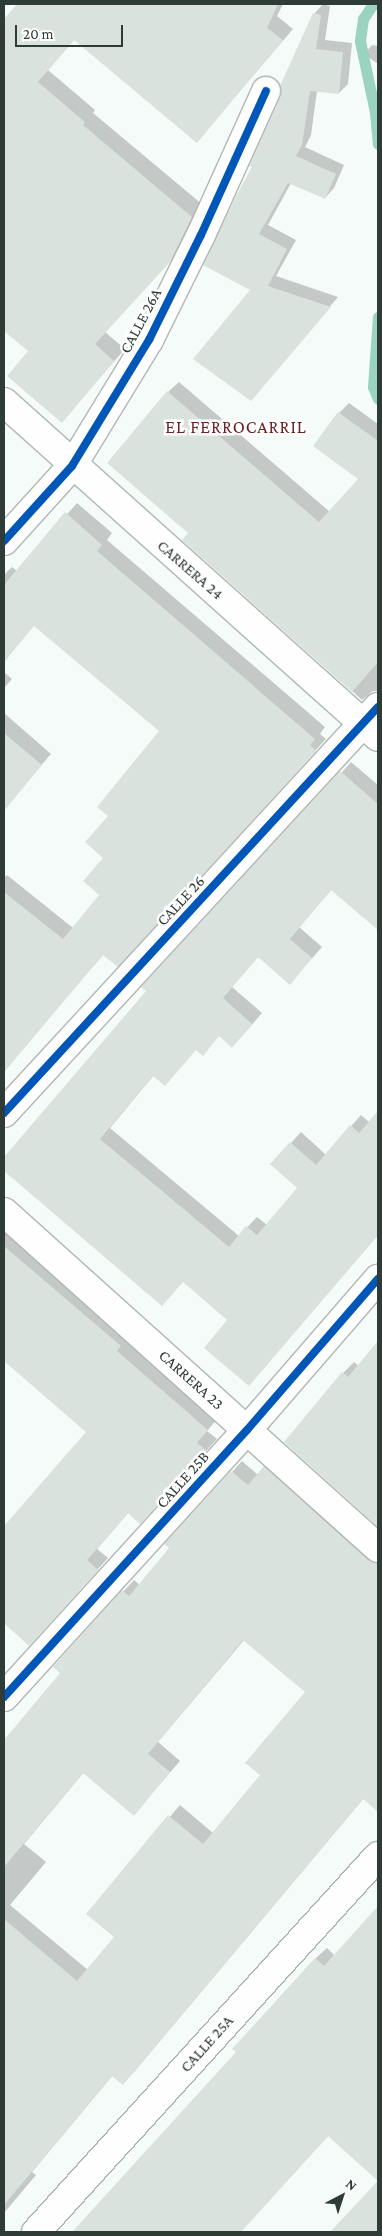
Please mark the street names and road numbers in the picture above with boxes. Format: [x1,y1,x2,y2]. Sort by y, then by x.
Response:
street label: CALLE 26A [116,285,166,357]
street label: CARRERA 24 [153,536,227,604]
street label: CALLE 26 [153,872,209,930]
street label: CARRERA 23 [155,1346,227,1414]
street label: CALLE 25B [152,1448,214,1512]
street label: CALLE 25A [176,2012,238,2076]

